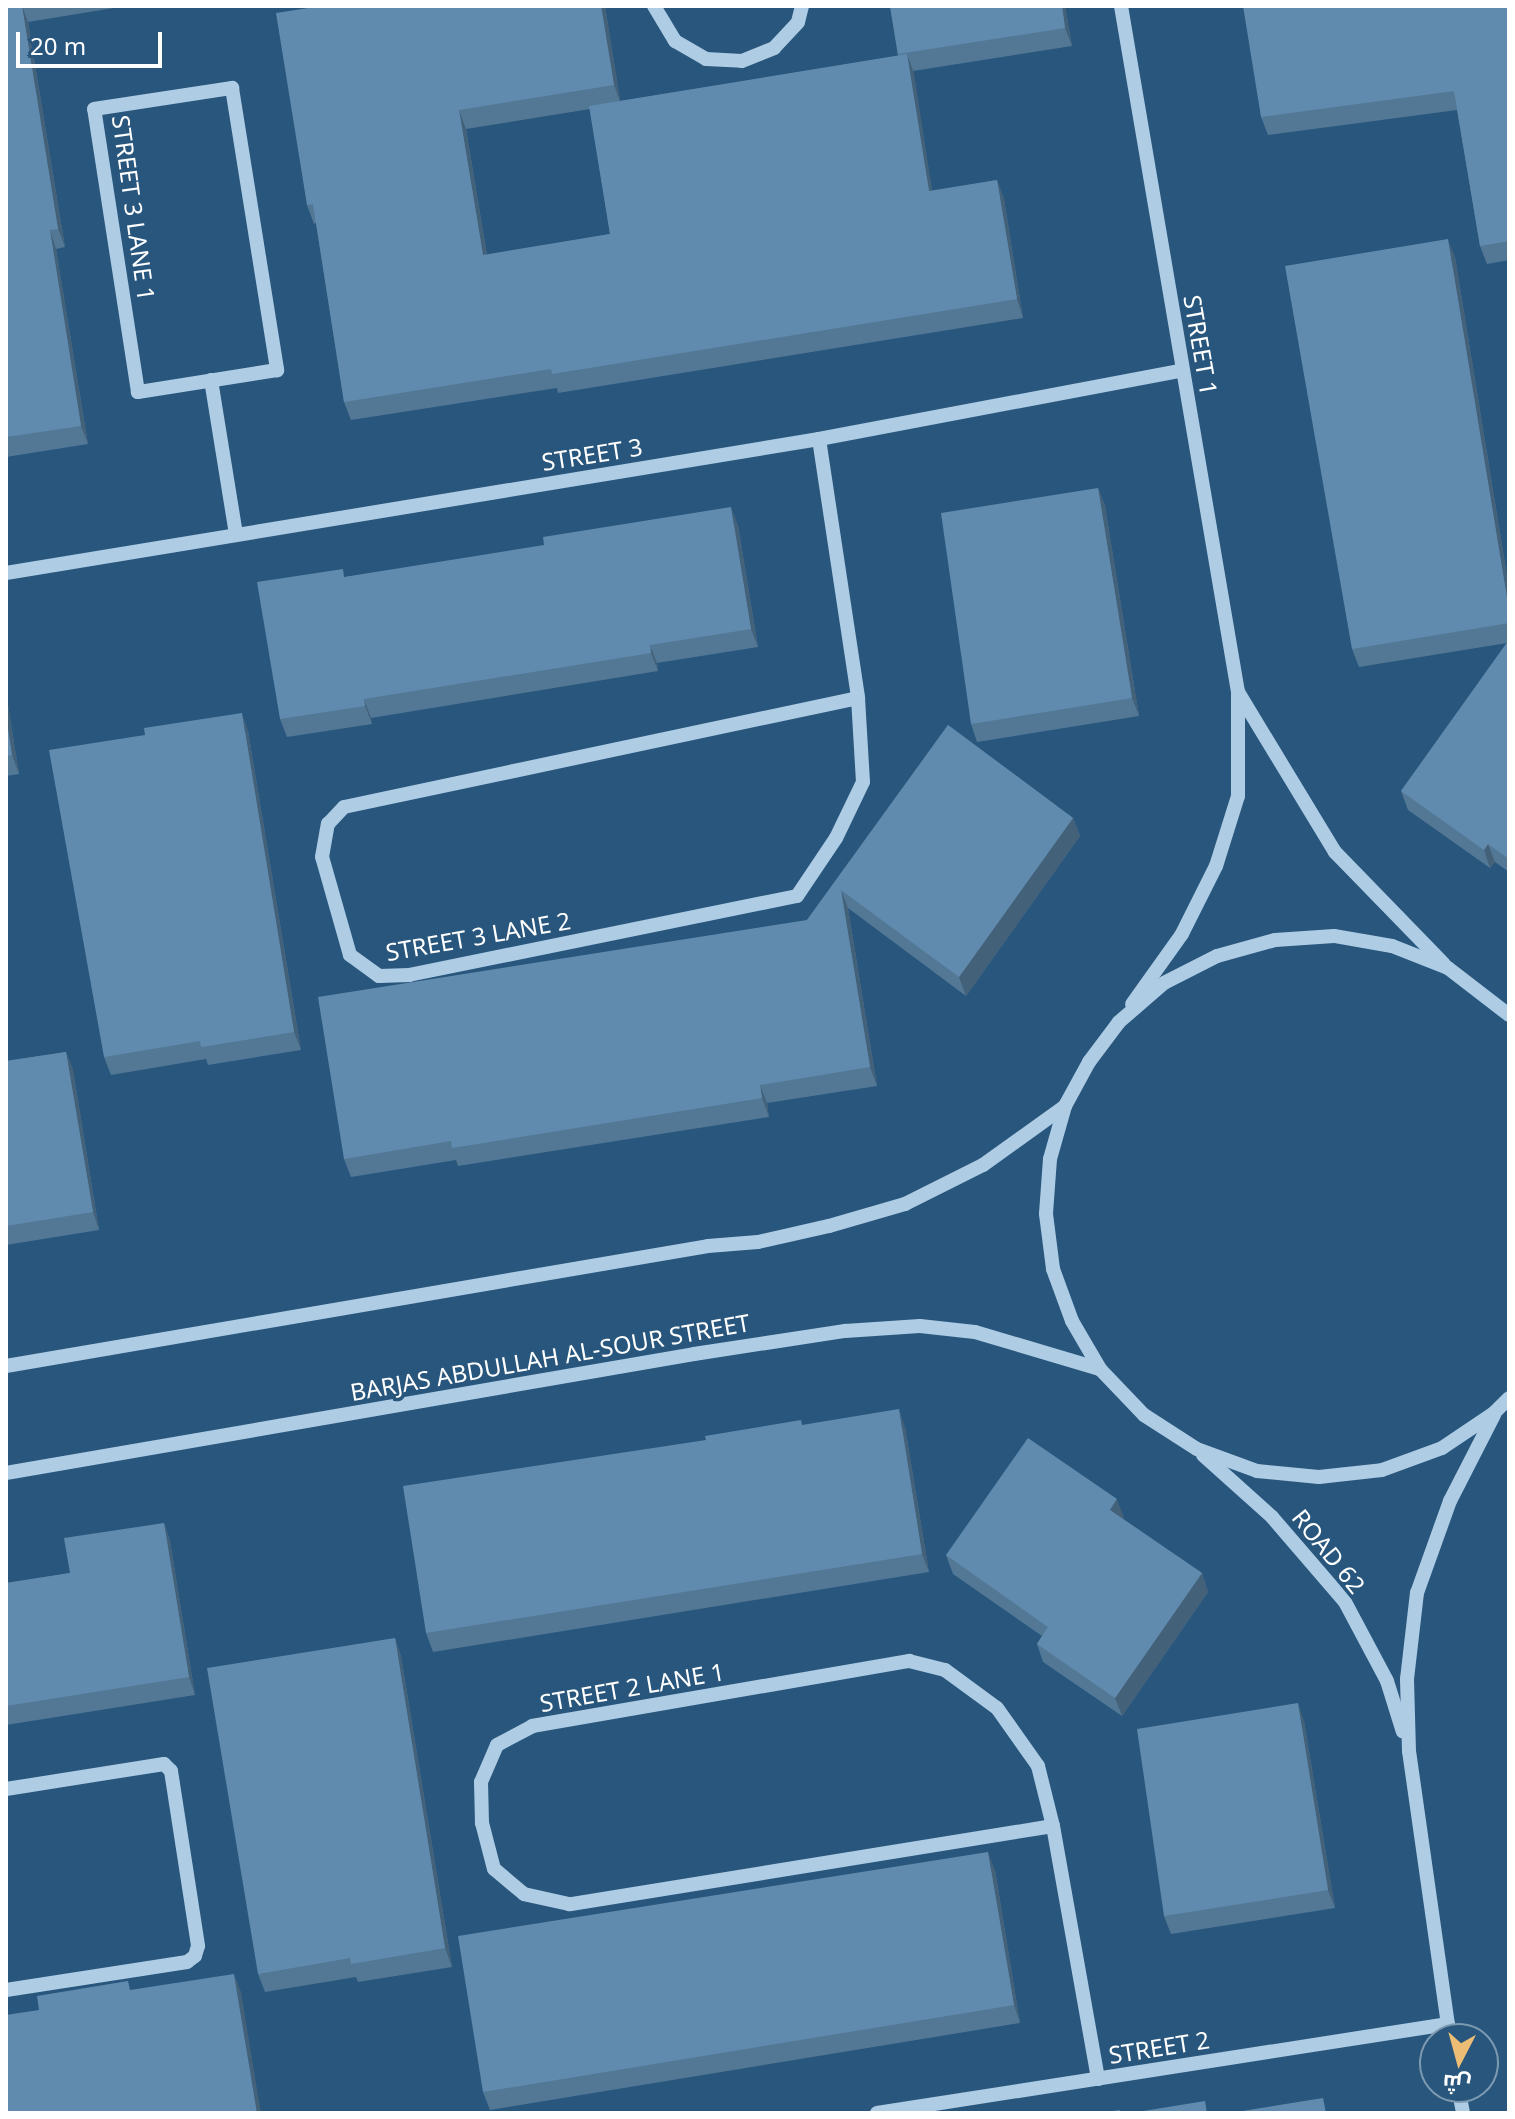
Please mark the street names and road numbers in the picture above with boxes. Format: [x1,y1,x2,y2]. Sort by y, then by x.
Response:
street label: STREET 3 LANE 1 [107,113,161,303]
street label: STREET 1 [1178,293,1224,397]
street label: STREET 3 [540,432,644,476]
street label: STREET 3 LANE 2 [383,906,573,966]
street label: BARJAS ABDULLAH AL-SOUR STREET [348,1308,752,1406]
street label: ROAD 62 [1286,1503,1372,1599]
street label: STREET 2 LANE 1 [537,1657,727,1717]
street label: STREET 2 [1107,2025,1211,2069]

